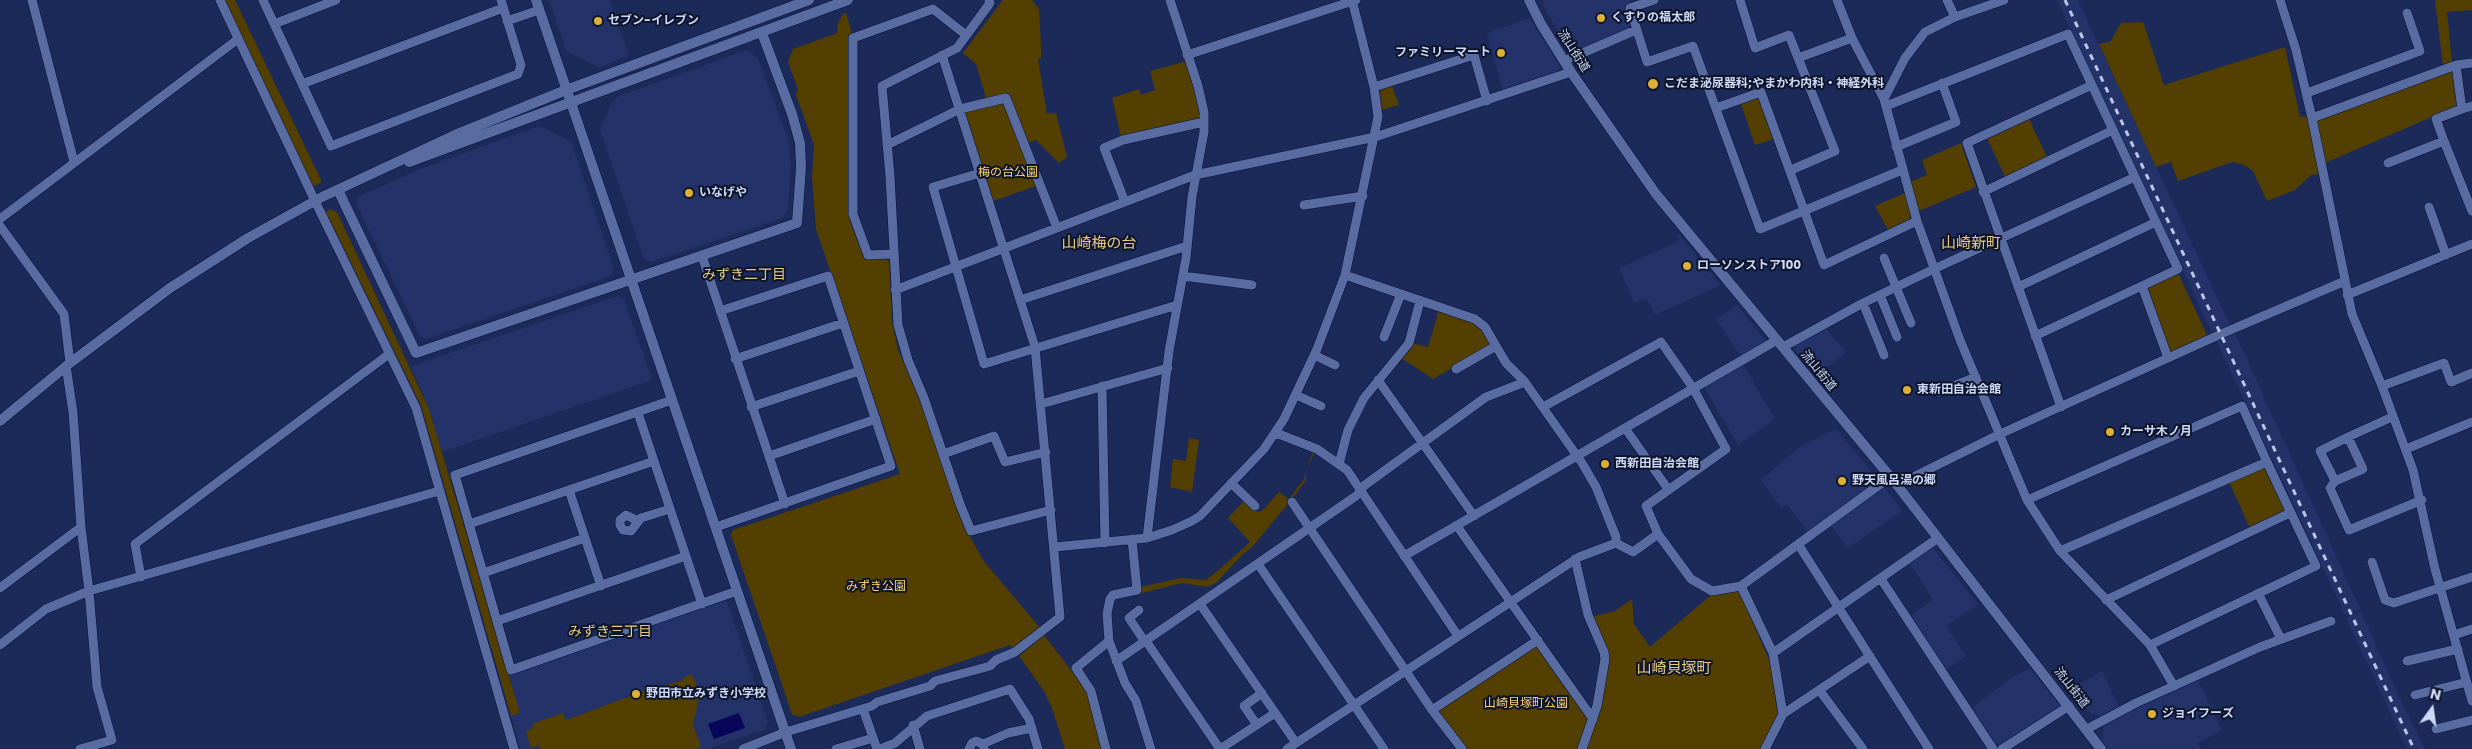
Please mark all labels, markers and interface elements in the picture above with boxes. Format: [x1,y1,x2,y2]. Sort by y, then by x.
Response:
place label: くすりの福太郎 [1611,11,1695,25]
marker: くすりの福太郎 [1595,12,1607,24]
place label: セブン-イレブン [608,14,699,28]
marker: セブン-イレブン [592,15,604,27]
street label: 流山街道 [1554,27,1592,75]
place label: ファミリーマート [1395,46,1491,60]
marker: ファミリーマート [1495,47,1507,59]
marker: こだま泌尿器科;やまかわ内科・神経外科 [1646,77,1660,91]
place label: こだま泌尿器科;やまかわ内科・神経外科 [1664,77,1884,91]
park label: 梅の台公園 [978,166,1038,180]
place label: いなげや [699,186,747,200]
marker: いなげや [683,187,695,199]
district label: 山崎梅の台 [1062,235,1136,253]
district label: 山崎新町 [1941,235,2001,253]
place label: ローソンストア100 [1697,259,1801,273]
marker: ローソンストア100 [1681,260,1693,272]
district label: みずき二丁目 [702,267,786,283]
street label: 流山街道 [1797,348,1839,394]
place label: 東新田自治会館 [1917,383,2001,397]
marker: 東新田自治会館 [1901,384,1913,396]
place label: カーサ木ノ月 [2120,425,2192,439]
marker: カーサ木ノ月 [2104,426,2116,438]
place label: 西新田自治会館 [1615,457,1699,471]
marker: 西新田自治会館 [1599,458,1611,470]
place label: 野天風呂湯の郷 [1852,474,1936,488]
marker: 野天風呂湯の郷 [1836,475,1848,487]
park label: みずき公園 [846,580,906,594]
district label: みずき三丁目 [568,624,652,640]
district label: 山崎貝塚町 [1637,660,1711,678]
street label: 流山街道 [2051,665,2091,711]
text: N [2428,683,2443,705]
north arrow [2407,684,2457,734]
place label: 野田市立みずき小学校 [646,687,766,701]
marker: 野田市立みずき小学校 [630,688,642,700]
park label: 山崎貝塚町公園 [1484,697,1568,711]
place label: ジョイフーズ [2162,707,2234,721]
marker: ジョイフーズ [2146,708,2158,720]

